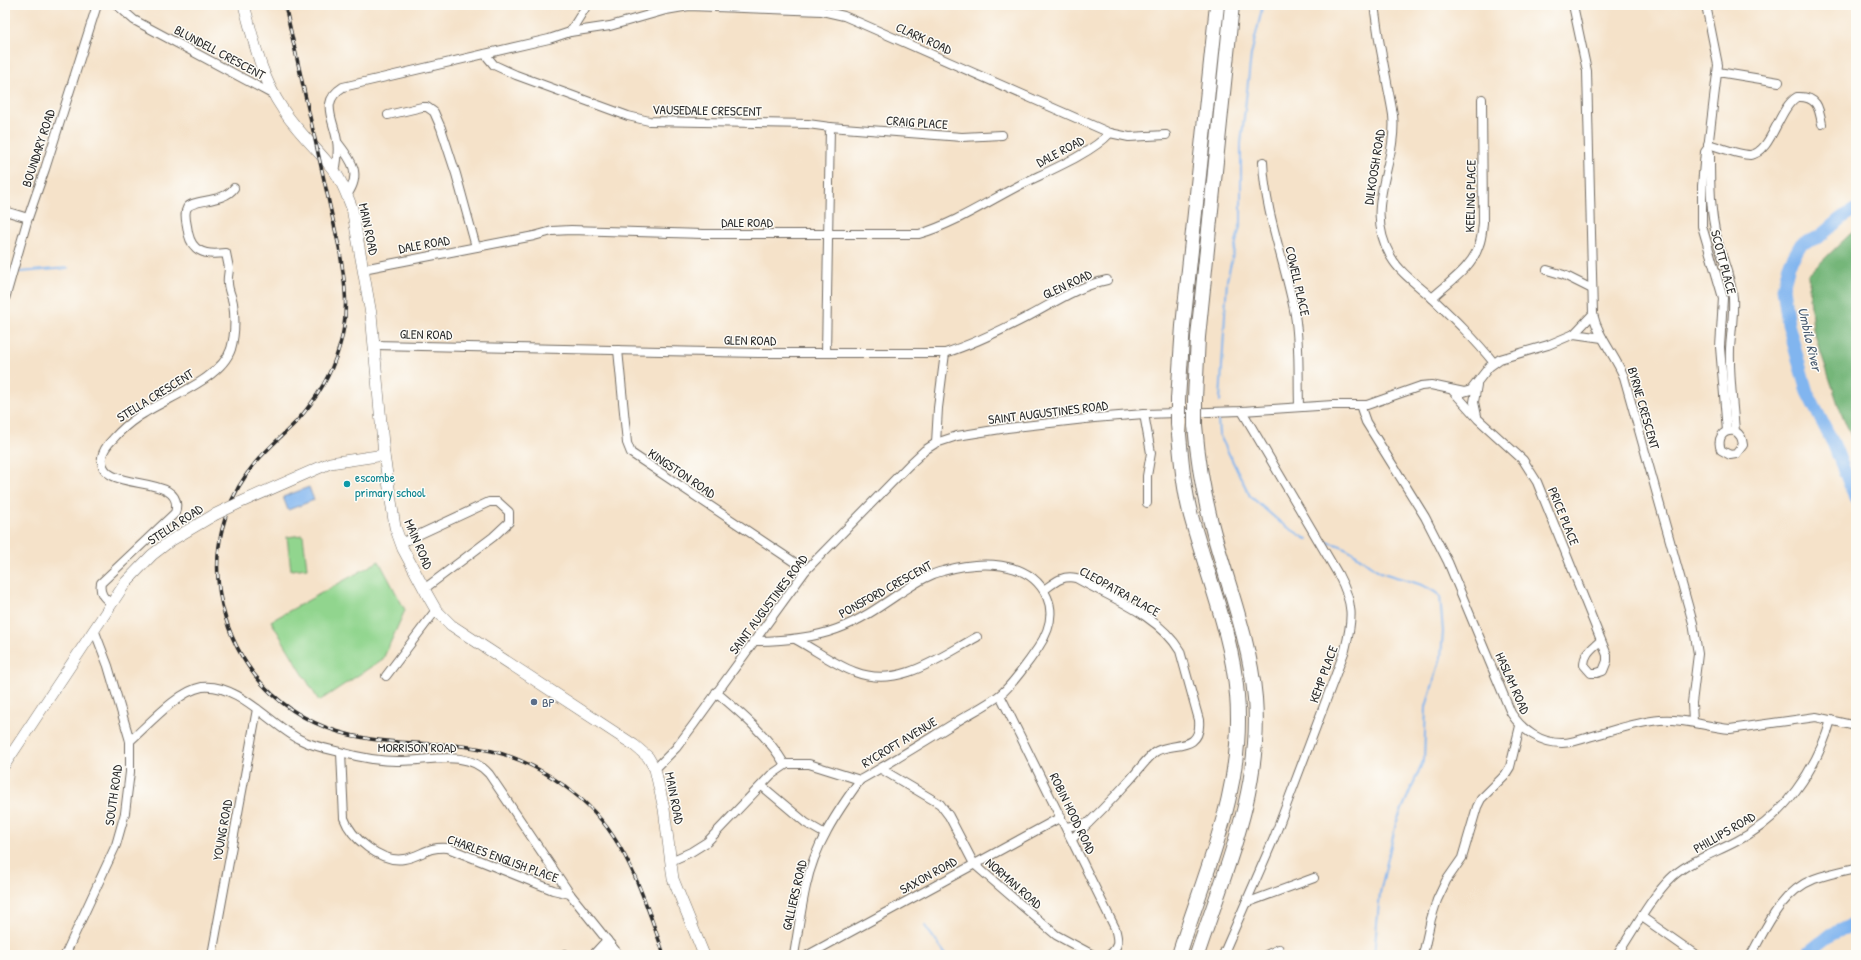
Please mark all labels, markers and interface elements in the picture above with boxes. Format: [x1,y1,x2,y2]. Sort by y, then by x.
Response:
street label: CLARK ROAD [893,18,956,59]
street label: BLUNDELL CRESCENT [171,20,269,84]
street label: VAUSEDALE CRESCENT [652,100,763,120]
street label: BOUNDARY ROAD [17,106,59,189]
street label: CRAIG PLACE [885,111,949,133]
street label: DILKOOSH ROAD [1359,127,1389,206]
street label: DALE ROAD [1033,131,1088,171]
street label: KEELING PLACE [1460,159,1480,232]
street label: MAIN ROAD [355,201,383,257]
street label: DALE ROAD [721,213,774,231]
street label: SCOTT PLACE [1707,228,1741,296]
street label: DALE ROAD [397,231,452,257]
street label: COWELL PLACE [1281,244,1315,318]
street label: GLEN ROAD [1039,264,1095,303]
water label: Umbilo River [1794,305,1827,374]
street label: GLEN ROAD [400,325,453,343]
street label: GLEN ROAD [724,331,777,349]
street label: STELLA CRESCENT [113,364,198,426]
street label: BYRNE CRESCENT [1624,365,1665,452]
street label: SAINT AUGUSTINES ROAD [987,396,1110,428]
street label: KINGSTON ROAD [645,444,720,503]
place label: escombe primary school [355,468,426,501]
marker: escombe primary school [342,479,352,489]
street label: PRICE PLACE [1544,484,1584,548]
street label: STELLA ROAD [144,499,207,549]
street label: MAIN ROAD [400,516,438,573]
street label: SAINT AUGUSTINES ROAD [725,550,812,658]
street label: PONSFORD CRESCENT [835,555,936,622]
street label: CLEOPATRA PLACE [1077,562,1164,621]
street label: KEMP PLACE [1304,643,1342,705]
street label: HASLAM ROAD [1491,649,1535,718]
place label: BP [542,693,555,711]
marker: BP [529,697,539,707]
street label: RYCROFT AVENUE [858,712,940,772]
street label: MORRISON ROAD [378,738,457,756]
street label: SOUTH ROAD [100,763,126,827]
street label: ROBIN HOOD ROAD [1046,769,1101,857]
street label: MAIN ROAD [661,770,689,826]
street label: YOUNG ROAD [208,797,236,862]
street label: PHILLIPS ROAD [1690,807,1759,857]
street label: CHARLES ENGLISH PLACE [445,830,561,887]
street label: SAXON ROAD [896,851,961,898]
street label: NORMAN ROAD [982,853,1047,913]
street label: GALLIERS ROAD [777,857,811,932]

